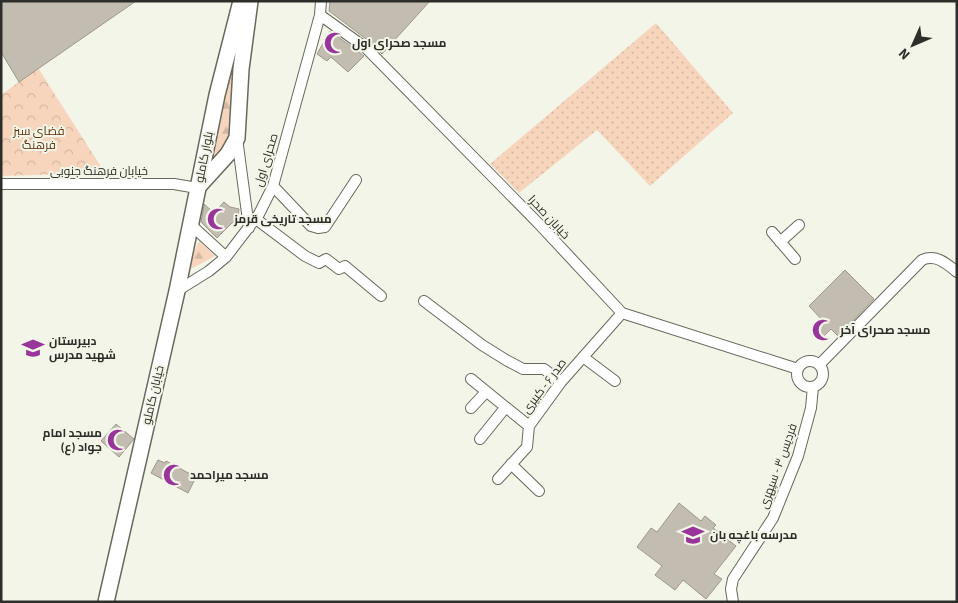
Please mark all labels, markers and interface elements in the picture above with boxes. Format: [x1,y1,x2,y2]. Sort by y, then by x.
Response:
north arrow [888,20,938,70]
mosque icon: مسجد صحرای اول [322,30,348,56]
place label: مسجد صحرای اول [352,35,447,52]
text: N [894,43,915,64]
park label: فضای سبز فرهنگ [12,123,65,154]
street label: بلوار کاملو [191,130,218,184]
street label: صحرای اول [250,131,283,189]
street label: خیابان فرهنگ جنوبی [50,163,148,180]
street label: خیابان صحرا [524,192,574,243]
mosque icon: مسجد تاریخی قرمز [205,206,231,232]
place label: مسجد تاریخی قرمز [233,211,332,228]
mosque icon: مسجد صحرای آخر [810,317,836,343]
place label: مسجد صحرای آخر [839,322,930,339]
place label: دبیرستان شهید مدرس [49,333,116,364]
school or university icon: دبیرستان شهید مدرس [20,335,46,361]
street label: صدر ۶ - کبیری [518,355,571,417]
street label: خیابان کاملو [138,364,169,426]
street label: فردیس ۳ - سپهری [755,421,802,511]
place label: مسجد امام جواد (ع) [43,425,102,456]
mosque icon: مسجد امام جواد (ع) [105,427,131,453]
mosque icon: مسجد میراحمد [161,462,187,488]
place label: مسجد میراحمد [190,467,269,484]
school or university icon: مدرسه باغچه بان [680,522,706,548]
place label: مدرسه باغچه بان [710,527,797,544]

